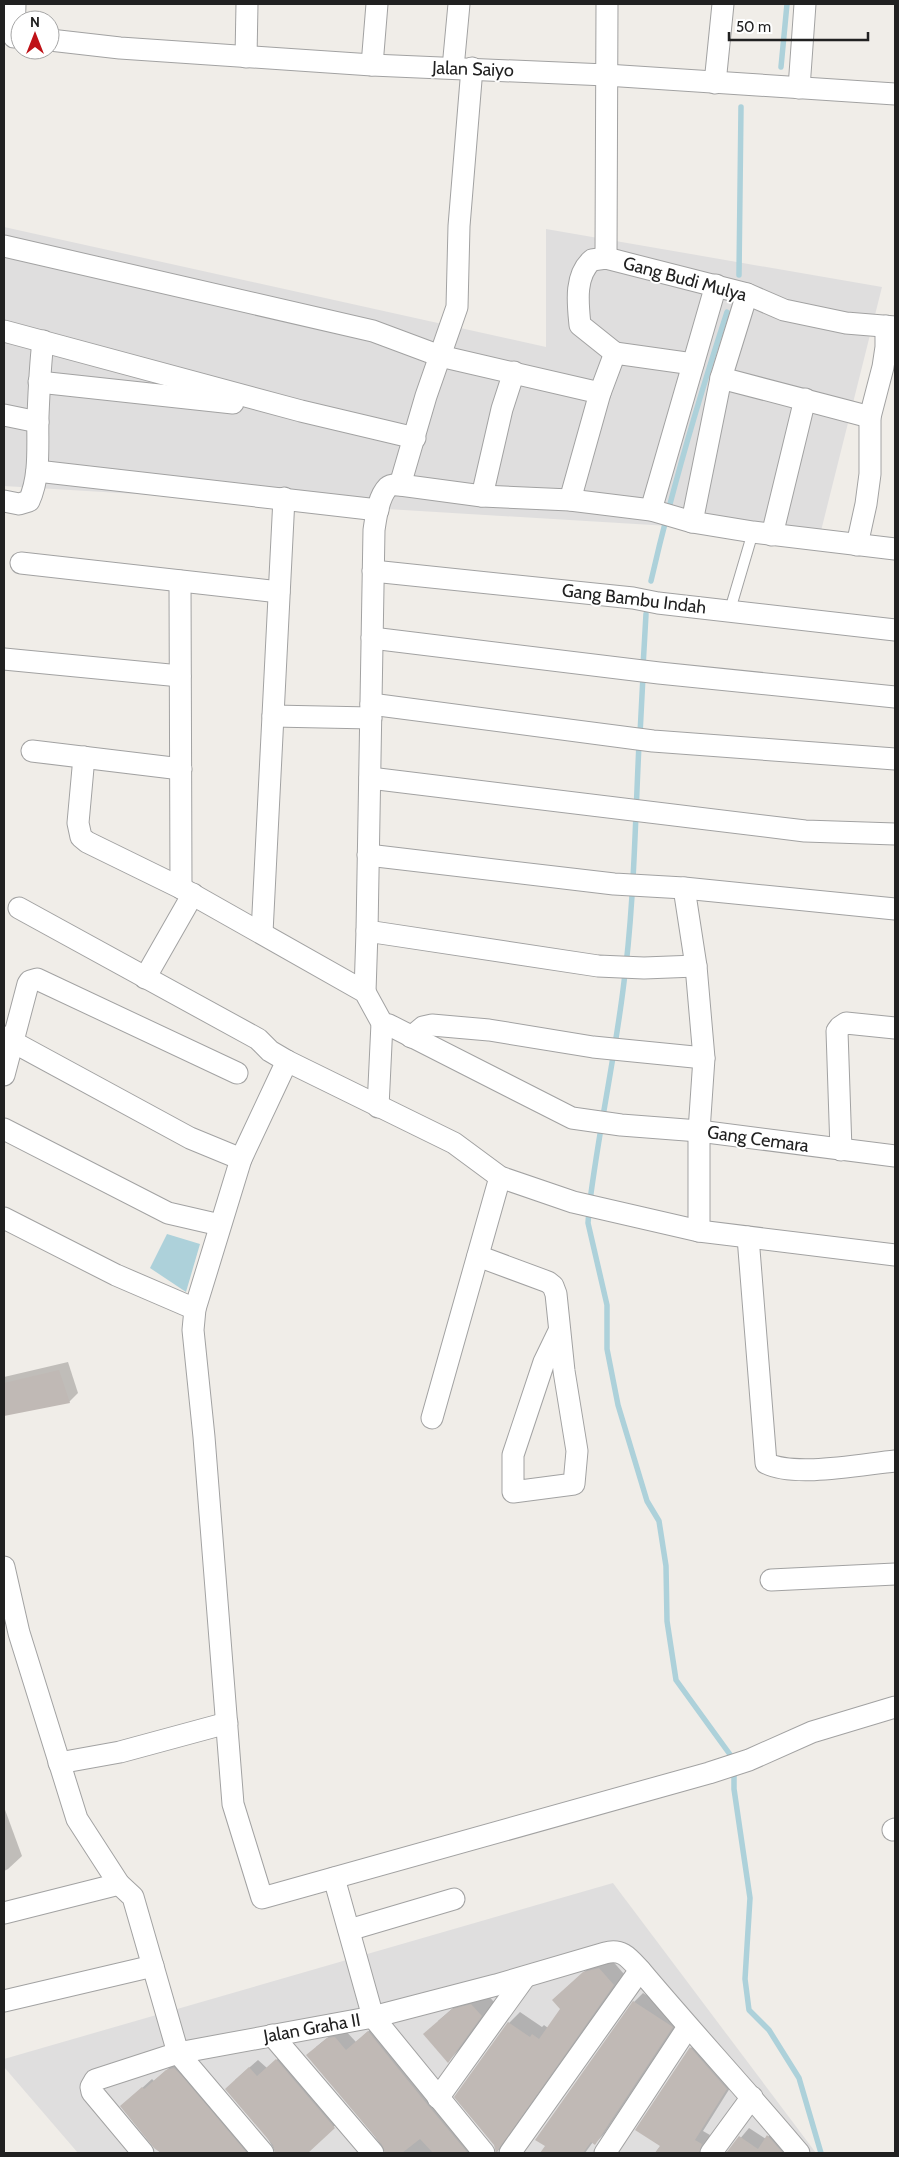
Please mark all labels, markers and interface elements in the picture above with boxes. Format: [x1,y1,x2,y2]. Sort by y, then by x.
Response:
north arrow [10,10,60,60]
scale bar [729,10,868,42]
text: N [30,13,40,31]
text: 50 m [736,18,771,36]
street label: Jalan Saiyo [431,57,514,81]
street label: Gang Budi Mulya [621,252,750,306]
street label: Gang Bambu Indah [561,579,707,619]
street label: Gang Cemara [706,1121,811,1157]
street label: Jalan Graha II [261,2009,362,2048]

